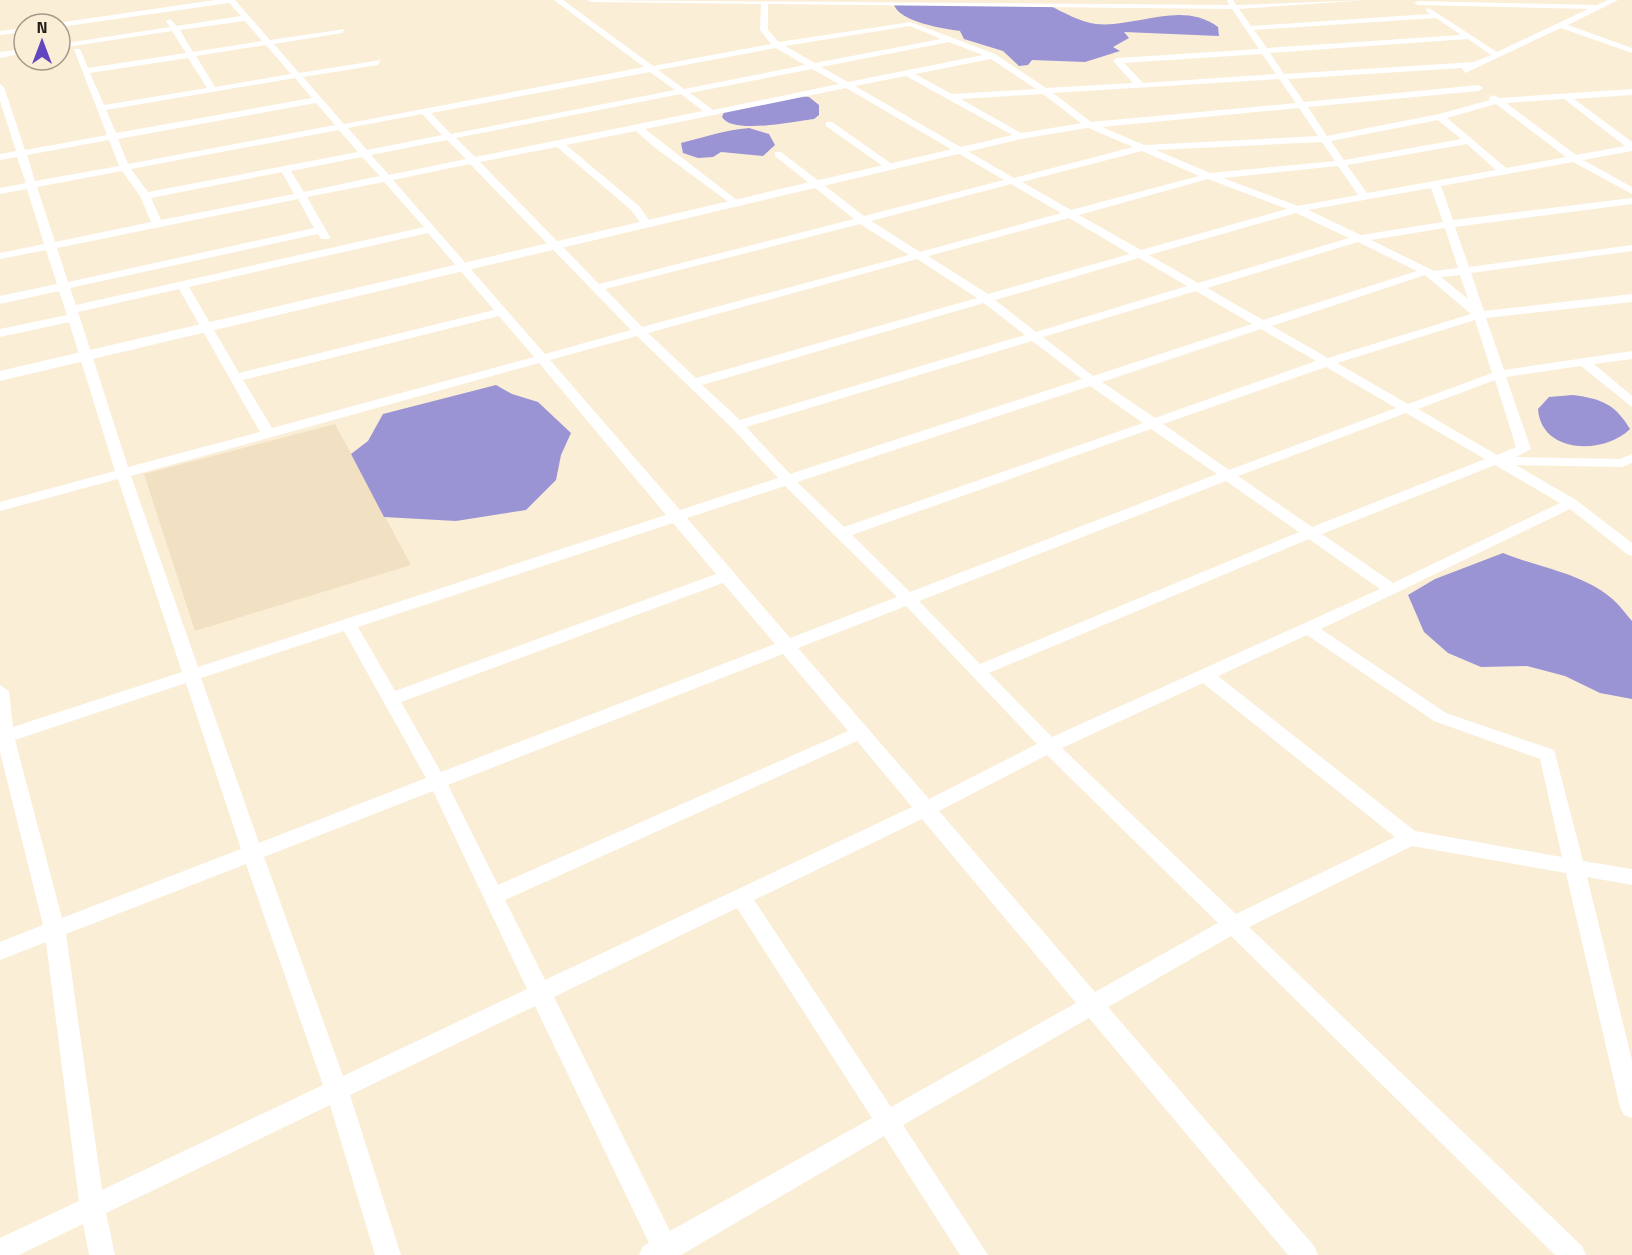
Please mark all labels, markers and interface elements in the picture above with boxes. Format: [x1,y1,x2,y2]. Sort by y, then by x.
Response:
north arrow [12,12,72,72]
text: N [36,15,48,39]

